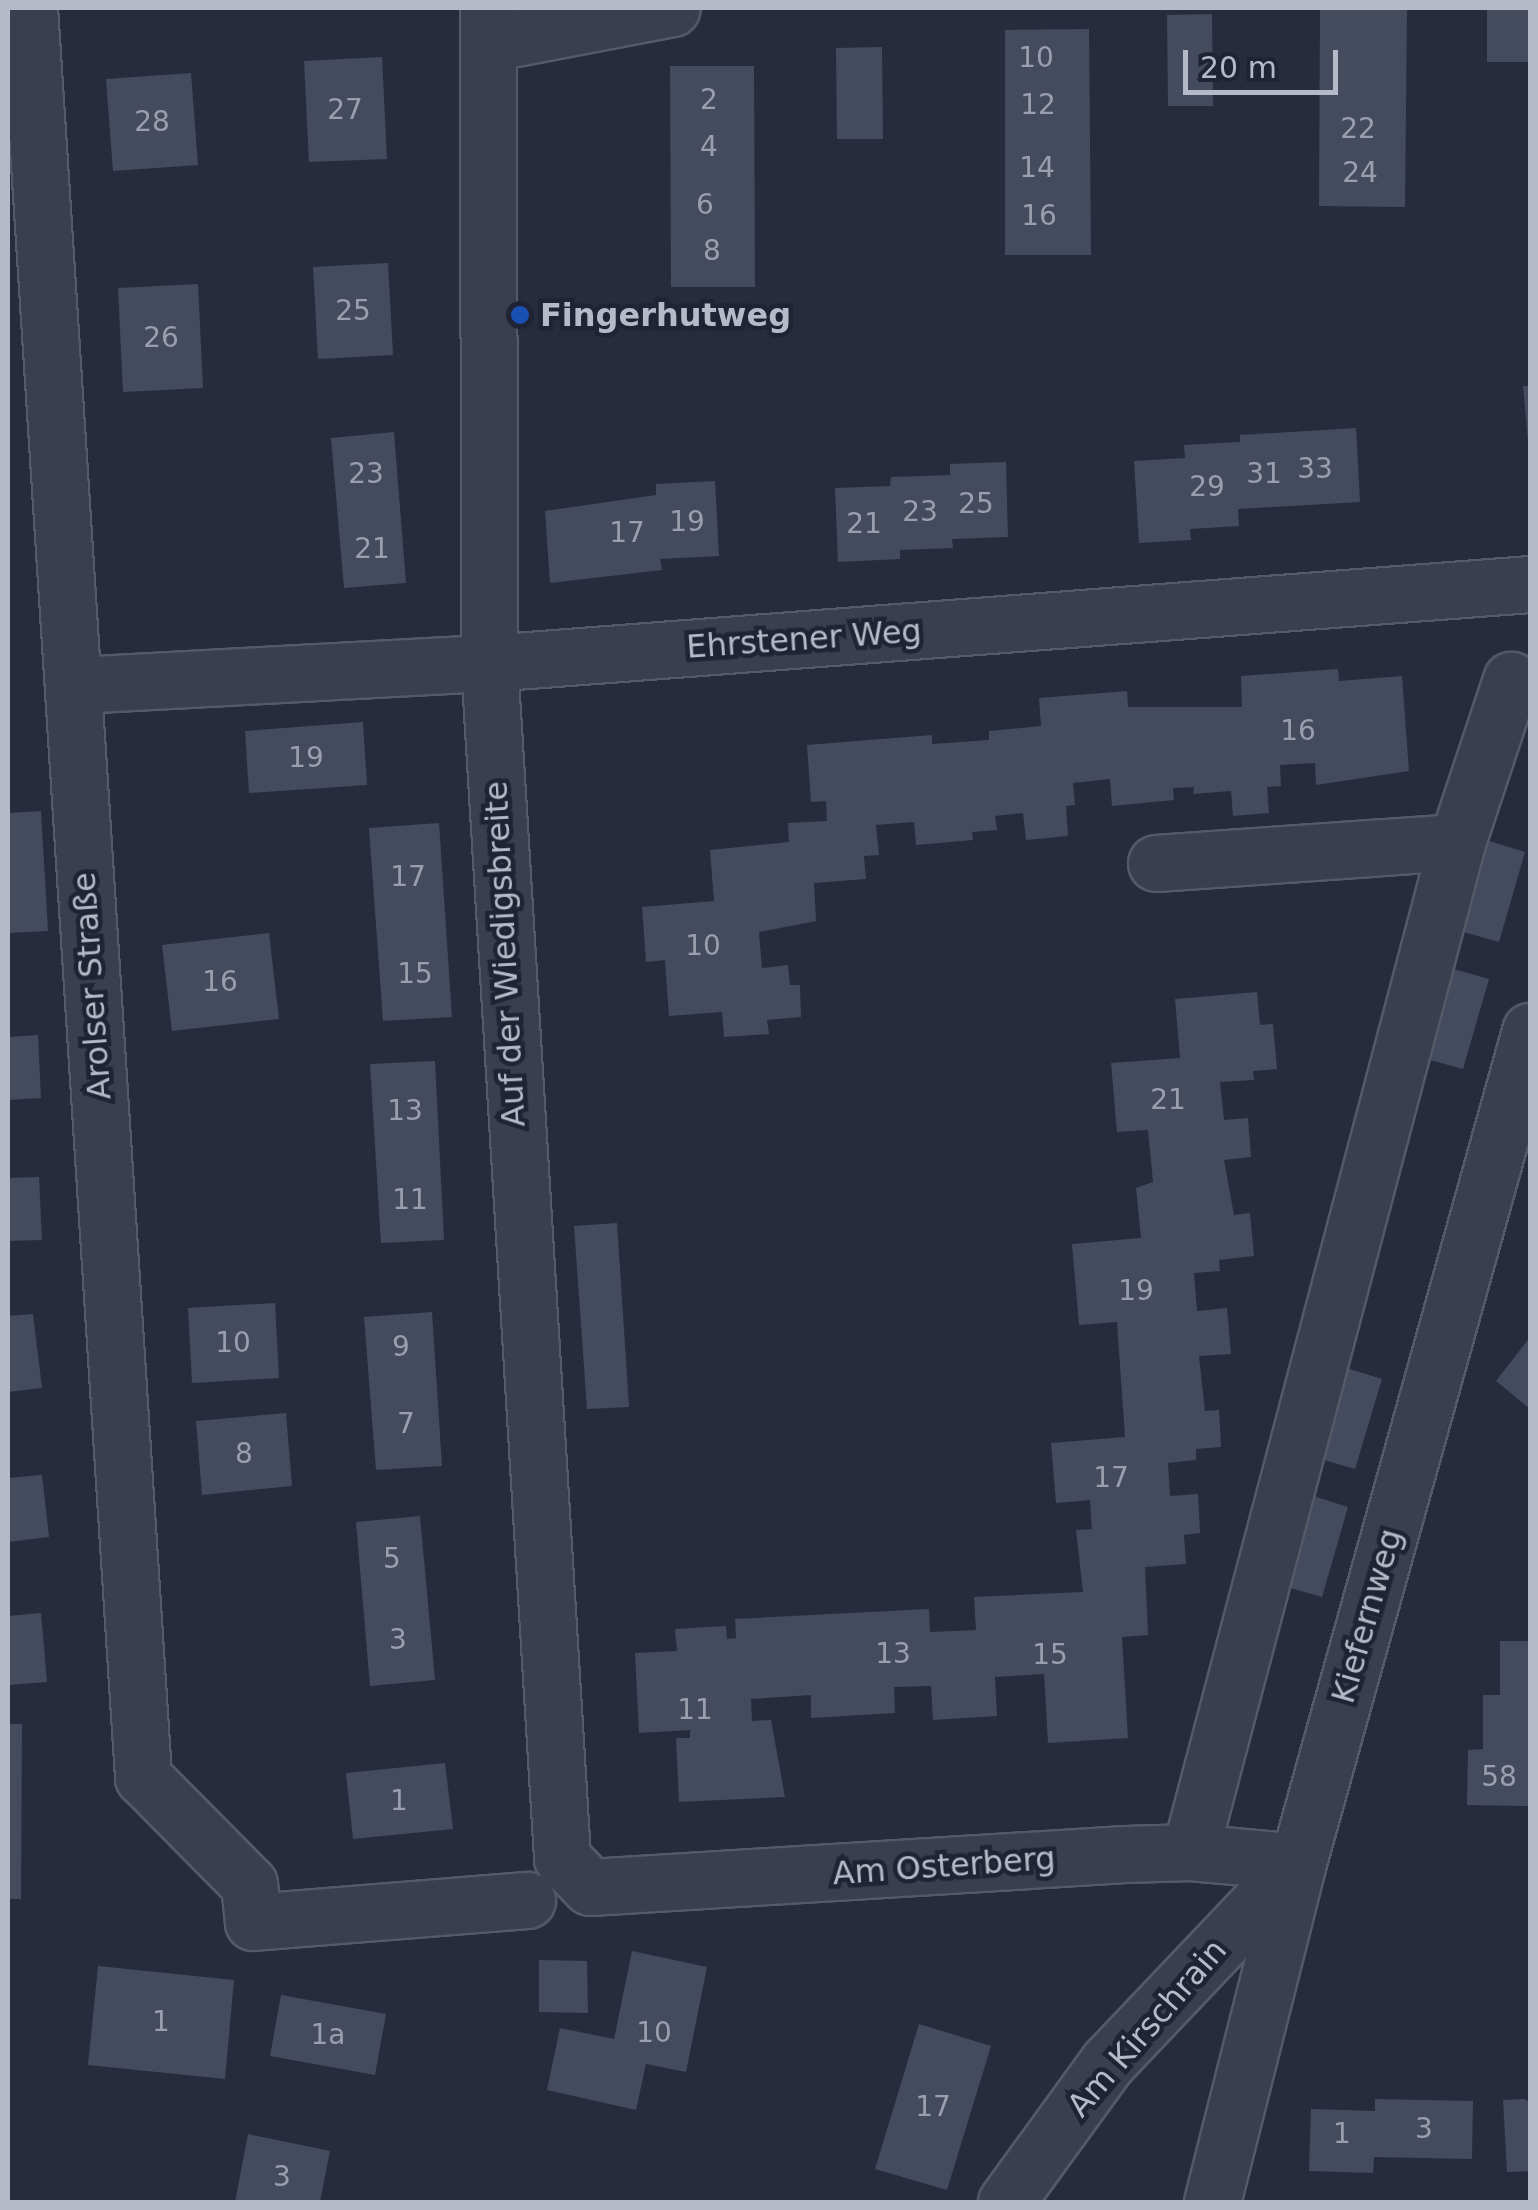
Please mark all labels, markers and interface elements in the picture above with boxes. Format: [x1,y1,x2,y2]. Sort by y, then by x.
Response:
scale bar [1188,30,1343,92]
house number: 10 [1018,41,1054,75]
text: 20 m [1200,50,1277,85]
house number: 2 [700,83,718,117]
house number: 12 [1020,88,1056,122]
house number: 27 [327,93,363,127]
house number: 28 [134,105,170,139]
house number: 22 [1340,112,1376,146]
house number: 4 [700,130,718,164]
house number: 14 [1019,151,1055,185]
house number: 24 [1342,156,1378,190]
house number: 6 [696,188,714,222]
house number: 16 [1021,199,1057,233]
house number: 8 [703,234,721,268]
house number: 25 [335,294,371,328]
place label: Fingerhutweg [540,296,791,334]
marker: Fingerhutweg [509,304,531,326]
house number: 26 [143,321,179,355]
house number: 33 [1297,452,1333,486]
house number: 23 [348,457,384,491]
house number: 31 [1246,457,1282,491]
house number: 29 [1189,470,1225,504]
house number: 25 [958,487,994,521]
house number: 23 [902,495,938,529]
house number: 19 [669,505,705,539]
house number: 21 [846,507,882,541]
house number: 17 [609,516,645,550]
house number: 21 [354,532,390,566]
street label: Ehrstener Weg [685,612,923,666]
house number: 16 [1280,714,1316,748]
house number: 19 [288,741,324,775]
street label: Auf der Wiedigsbreite [477,780,533,1128]
house number: 17 [390,860,426,894]
street label: Arolser Straße [65,871,119,1101]
house number: 10 [685,929,721,963]
house number: 15 [397,957,433,991]
house number: 16 [202,965,238,999]
house number: 21 [1150,1083,1186,1117]
house number: 13 [387,1094,423,1128]
house number: 11 [392,1183,428,1217]
house number: 19 [1118,1274,1154,1308]
house number: 10 [215,1326,251,1360]
house number: 9 [392,1330,410,1364]
house number: 7 [397,1407,415,1441]
house number: 8 [235,1437,253,1471]
house number: 17 [1093,1461,1129,1495]
street label: Kiefernweg [1324,1524,1410,1708]
house number: 5 [383,1542,401,1576]
house number: 3 [389,1623,407,1657]
house number: 13 [875,1637,911,1671]
house number: 15 [1032,1638,1068,1672]
house number: 11 [677,1693,713,1727]
house number: 58 [1481,1760,1517,1794]
house number: 1 [390,1784,408,1818]
street label: Am Osterberg [831,1839,1057,1893]
street label: Am Kirschrain [1059,1931,1235,2125]
house number: 1 [152,2005,170,2039]
house number: 10 [636,2016,672,2050]
house number: 1a [311,2018,345,2052]
house number: 17 [915,2090,951,2124]
house number: 3 [1415,2112,1433,2146]
house number: 1 [1333,2117,1351,2151]
house number: 3 [273,2160,291,2194]

